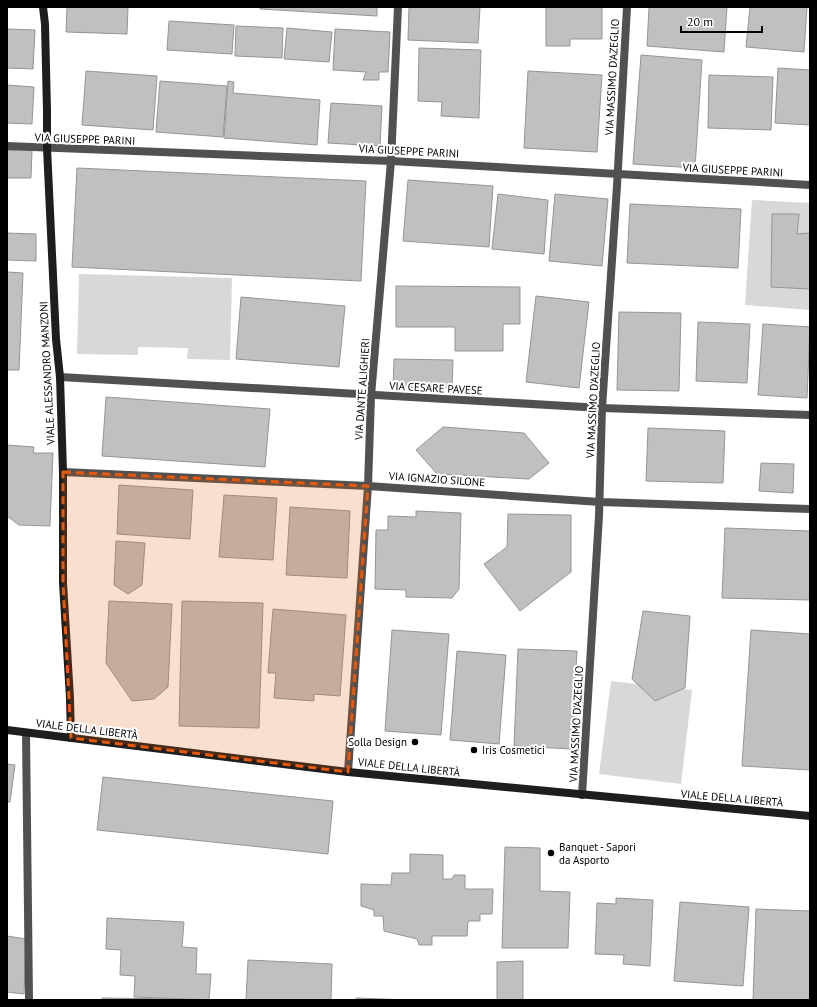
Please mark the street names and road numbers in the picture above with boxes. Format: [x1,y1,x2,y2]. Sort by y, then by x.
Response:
street label: VIA MASSIMO D'AZEGLIO [602,18,622,137]
street label: VIA GIUSEPPE PARINI [33,130,136,148]
street label: VIA GIUSEPPE PARINI [357,141,460,161]
street label: VIA GIUSEPPE PARINI [681,160,784,180]
street label: VIALE ALESSANDRO MANZONI [36,301,58,446]
street label: VIA DANTE ALIGHIERI [351,338,373,441]
street label: VIA MASSIMO D'AZEGLIO [583,341,603,460]
street label: VIA CESARE PAVESE [388,379,483,397]
street label: VIA IGNAZIO SILONE [387,469,486,489]
street label: VIA MASSIMO D'AZEGLIO [566,665,586,784]
street label: VIALE DELLA LIBERTÀ [34,716,139,742]
street label: VIALE DELLA LIBERTÀ [356,755,461,779]
street label: VIALE DELLA LIBERTÀ [679,786,784,809]

